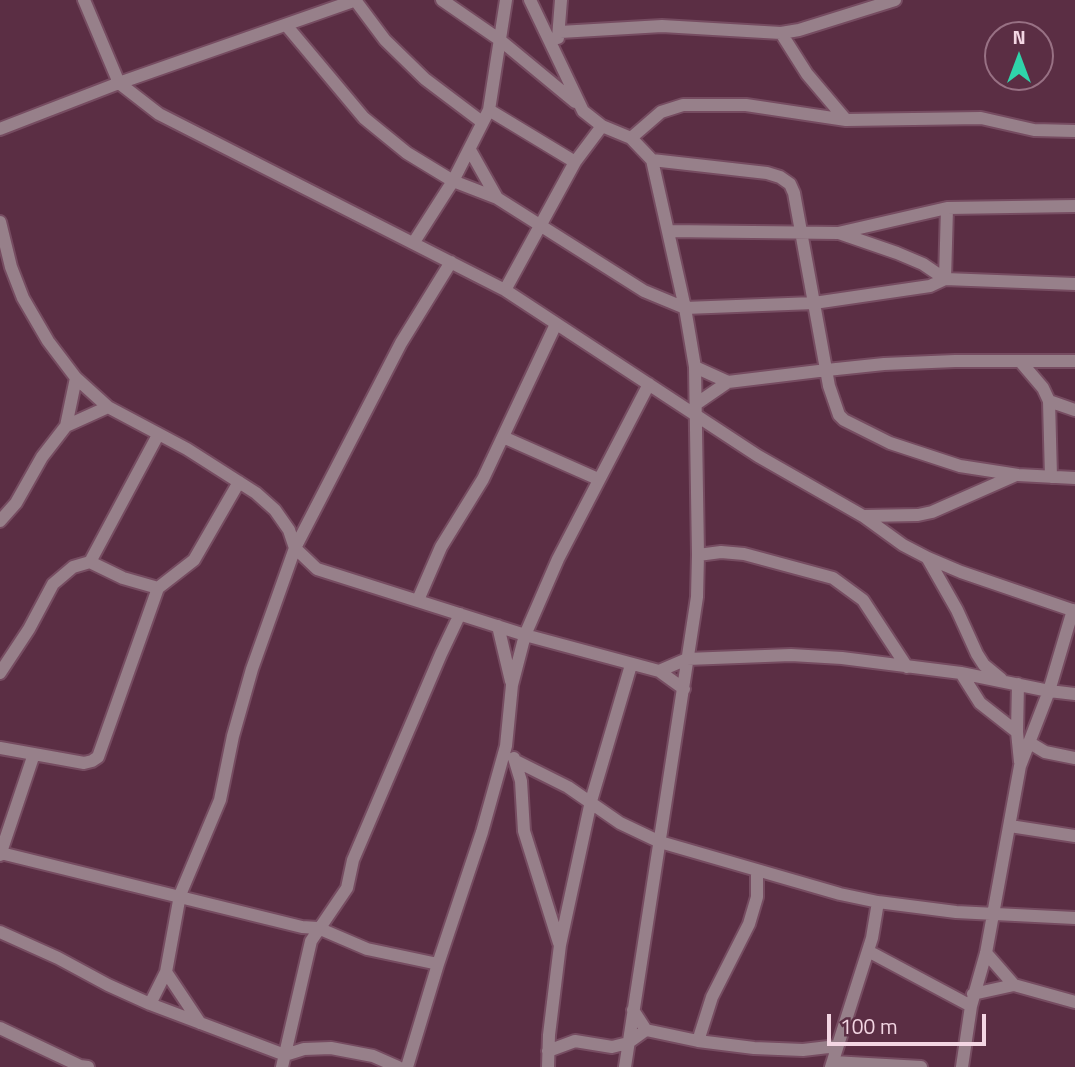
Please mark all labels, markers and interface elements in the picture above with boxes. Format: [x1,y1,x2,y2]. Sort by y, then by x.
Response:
north arrow [984,21,1054,91]
text: N [1012,22,1026,51]
scale bar [830,1000,989,1044]
text: 100 m [840,1010,897,1042]

